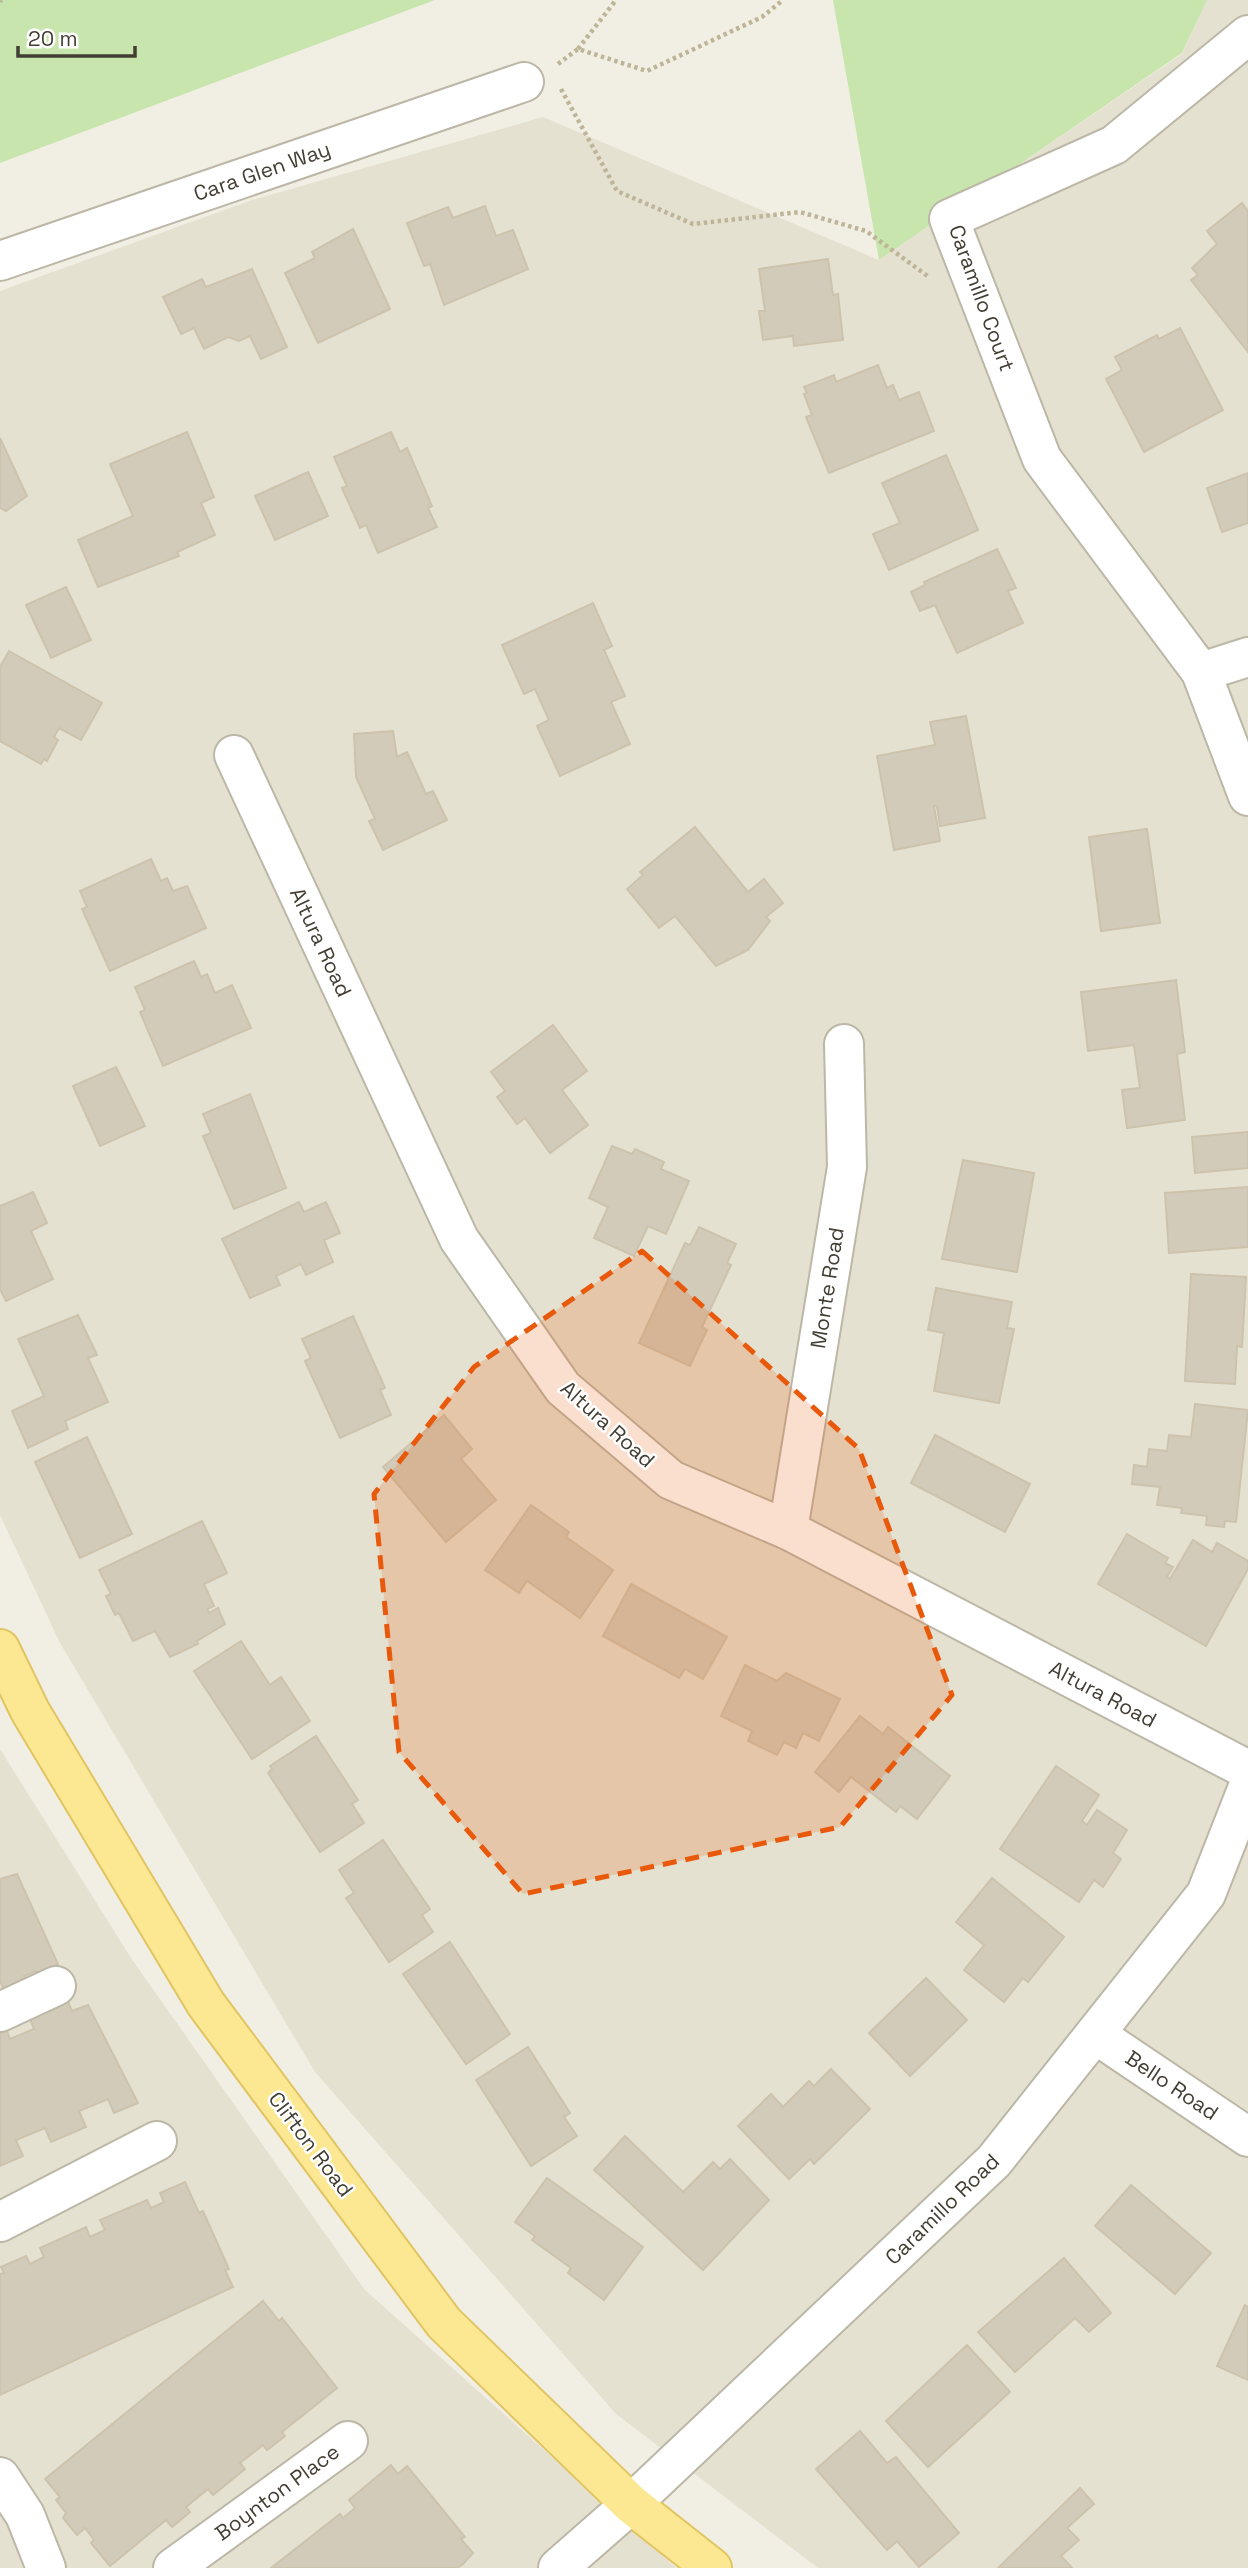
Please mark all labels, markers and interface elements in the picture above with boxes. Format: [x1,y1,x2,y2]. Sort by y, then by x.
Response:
scale bar [18,14,135,58]
text: 20 m [28,25,78,52]
street label: Cara Glen Way [190,135,334,207]
street label: Caramillo Court [943,221,1021,375]
street label: Altura Road [284,883,358,1001]
street label: Monte Road [804,1225,850,1351]
street label: Altura Road [555,1375,661,1473]
street label: Altura Road [1045,1655,1161,1733]
street label: Bello Road [1120,2044,1224,2126]
street label: Clifton Road [263,2086,359,2202]
street label: Caramillo Road [879,2148,1005,2270]
street label: Boynton Place [209,2438,345,2546]

